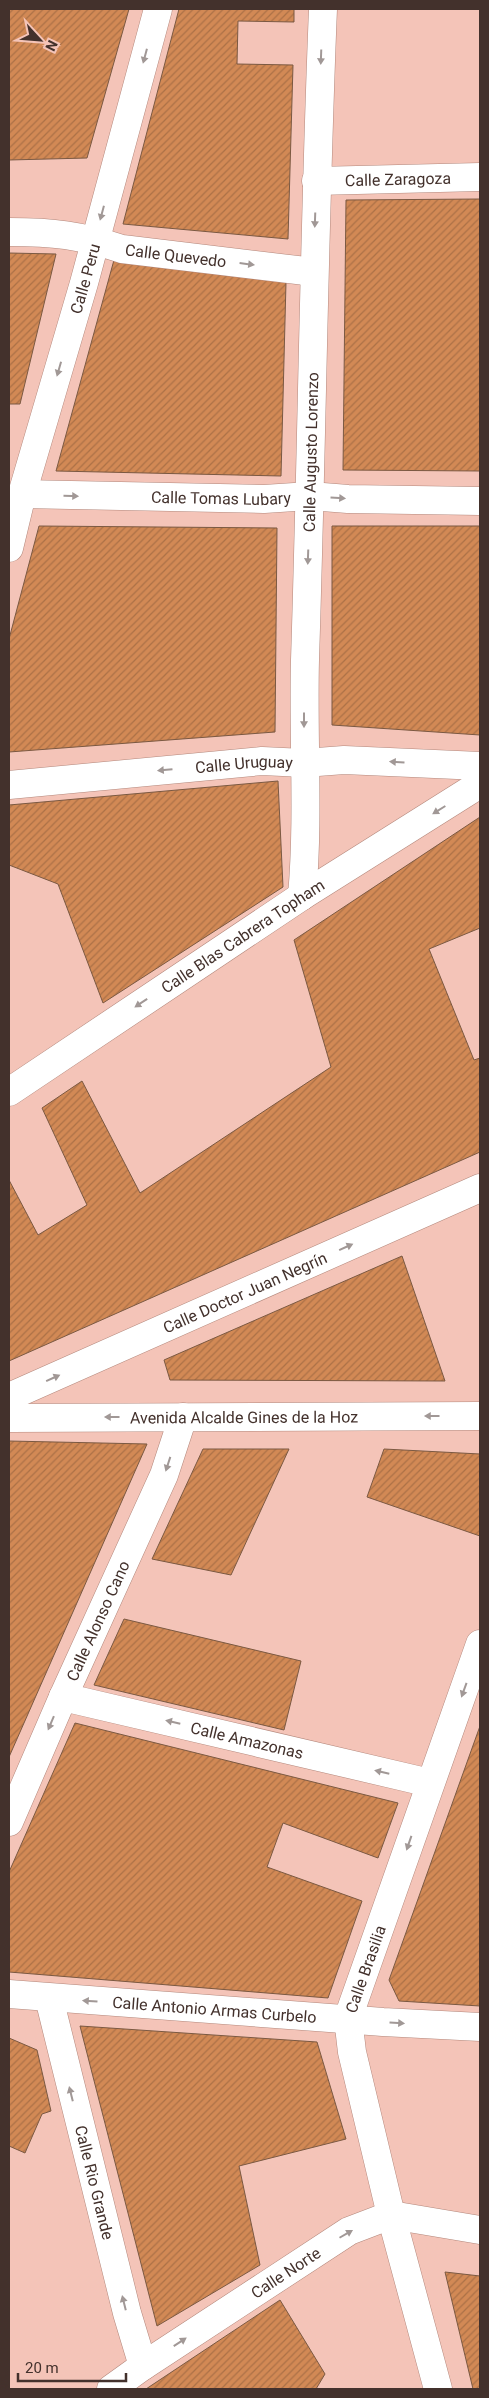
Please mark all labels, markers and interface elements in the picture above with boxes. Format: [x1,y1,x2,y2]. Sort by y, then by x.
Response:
north arrow [15,15,65,65]
text: N [42,38,61,54]
one-way arrow [141,48,149,63]
one-way arrow [317,50,325,66]
street label: Calle Zaragoza [345,169,451,190]
one-way arrow [98,205,106,220]
one-way arrow [311,212,319,228]
street label: Calle Quevedo [124,240,227,271]
street label: Calle Peru [66,241,104,316]
one-way arrow [239,260,255,268]
one-way arrow [54,362,62,377]
street label: Calle Augusto Lorenzo [300,372,322,532]
street label: Calle Tomas Lubary [151,488,292,509]
one-way arrow [63,492,79,500]
one-way arrow [330,495,346,503]
one-way arrow [304,550,312,566]
one-way arrow [300,712,308,728]
street label: Calle Uruguay [194,752,294,777]
one-way arrow [388,758,404,766]
one-way arrow [156,766,172,774]
one-way arrow [432,806,446,815]
street label: Calle Blas Cabrera Topham [158,875,328,997]
one-way arrow [134,999,148,1008]
one-way arrow [339,1243,353,1251]
street label: Calle Doctor Juan Negrín [160,1248,330,1337]
one-way arrow [46,1373,60,1381]
street label: Avenida Alcalde Gines de la Hoz [130,1408,358,1427]
one-way arrow [423,1412,439,1420]
one-way arrow [103,1413,119,1421]
one-way arrow [164,1456,171,1471]
street label: Calle Alonso Cano [63,1558,134,1684]
one-way arrow [460,1683,468,1698]
one-way arrow [47,1716,55,1730]
one-way arrow [166,1718,181,1726]
street label: Calle Amazonas [189,1718,305,1763]
one-way arrow [375,1768,390,1776]
one-way arrow [405,1836,413,1851]
street label: Calle Brasilia [342,1923,390,2016]
street label: Calle Antonio Armas Curbelo [112,1993,317,2027]
one-way arrow [82,1996,98,2004]
one-way arrow [389,2019,405,2027]
one-way arrow [67,2087,75,2102]
street label: Calle Rio Grande [71,2123,117,2242]
one-way arrow [339,2229,352,2238]
street label: Calle Norte [248,2243,324,2303]
one-way arrow [120,2295,128,2310]
one-way arrow [174,2337,187,2346]
scale bar [18,2350,125,2382]
text: 20 m [25,2359,59,2377]

